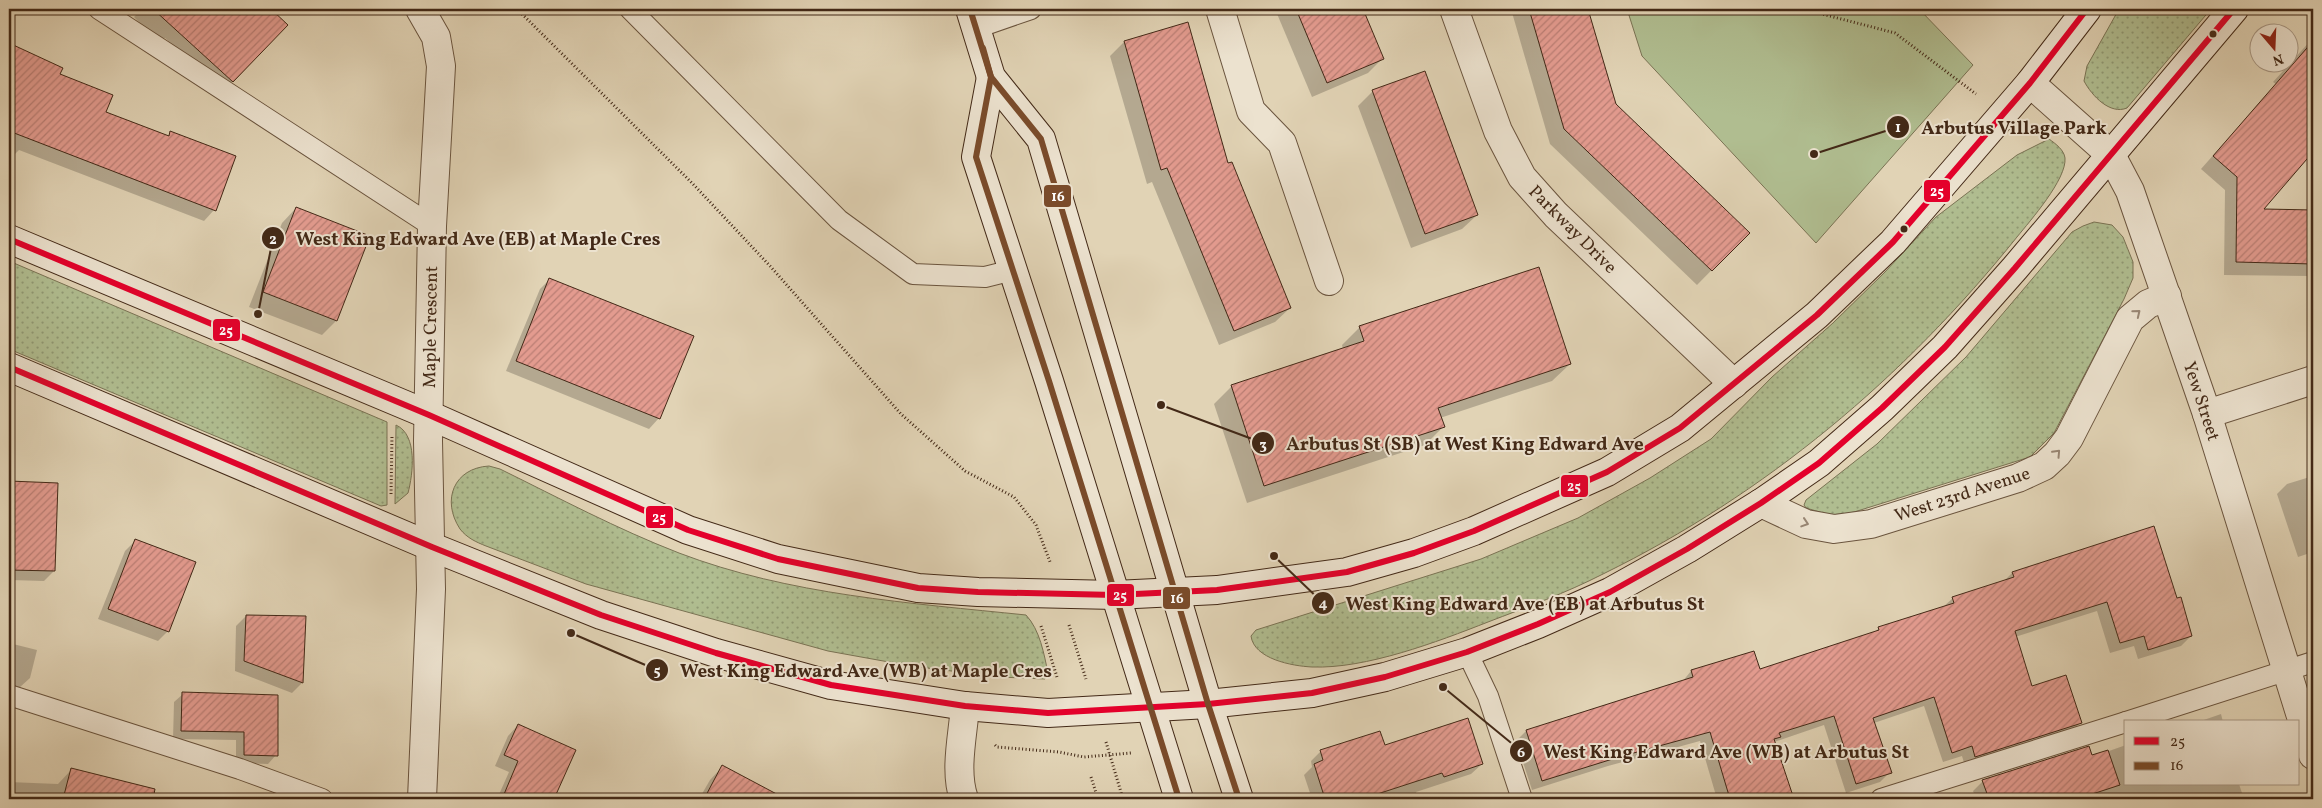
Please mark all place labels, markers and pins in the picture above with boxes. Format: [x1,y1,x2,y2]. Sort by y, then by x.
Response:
unlabelled marker [2208,29,2218,39]
callout: Arbutus Village Park [1886,110,2117,144]
callout: West King Edward Ave (EB) at Maple Cres [260,221,670,255]
unlabelled marker [1899,224,1909,234]
callout: Arbutus St (SB) at West King Edward Ave [1251,426,1654,460]
callout: West King Edward Ave (EB) at Arbutus St [1311,586,1715,620]
callout: West King Edward Ave (WB) at Maple Cres [645,653,1062,687]
callout: West King Edward Ave (WB) at Arbutus St [1508,734,1919,768]

